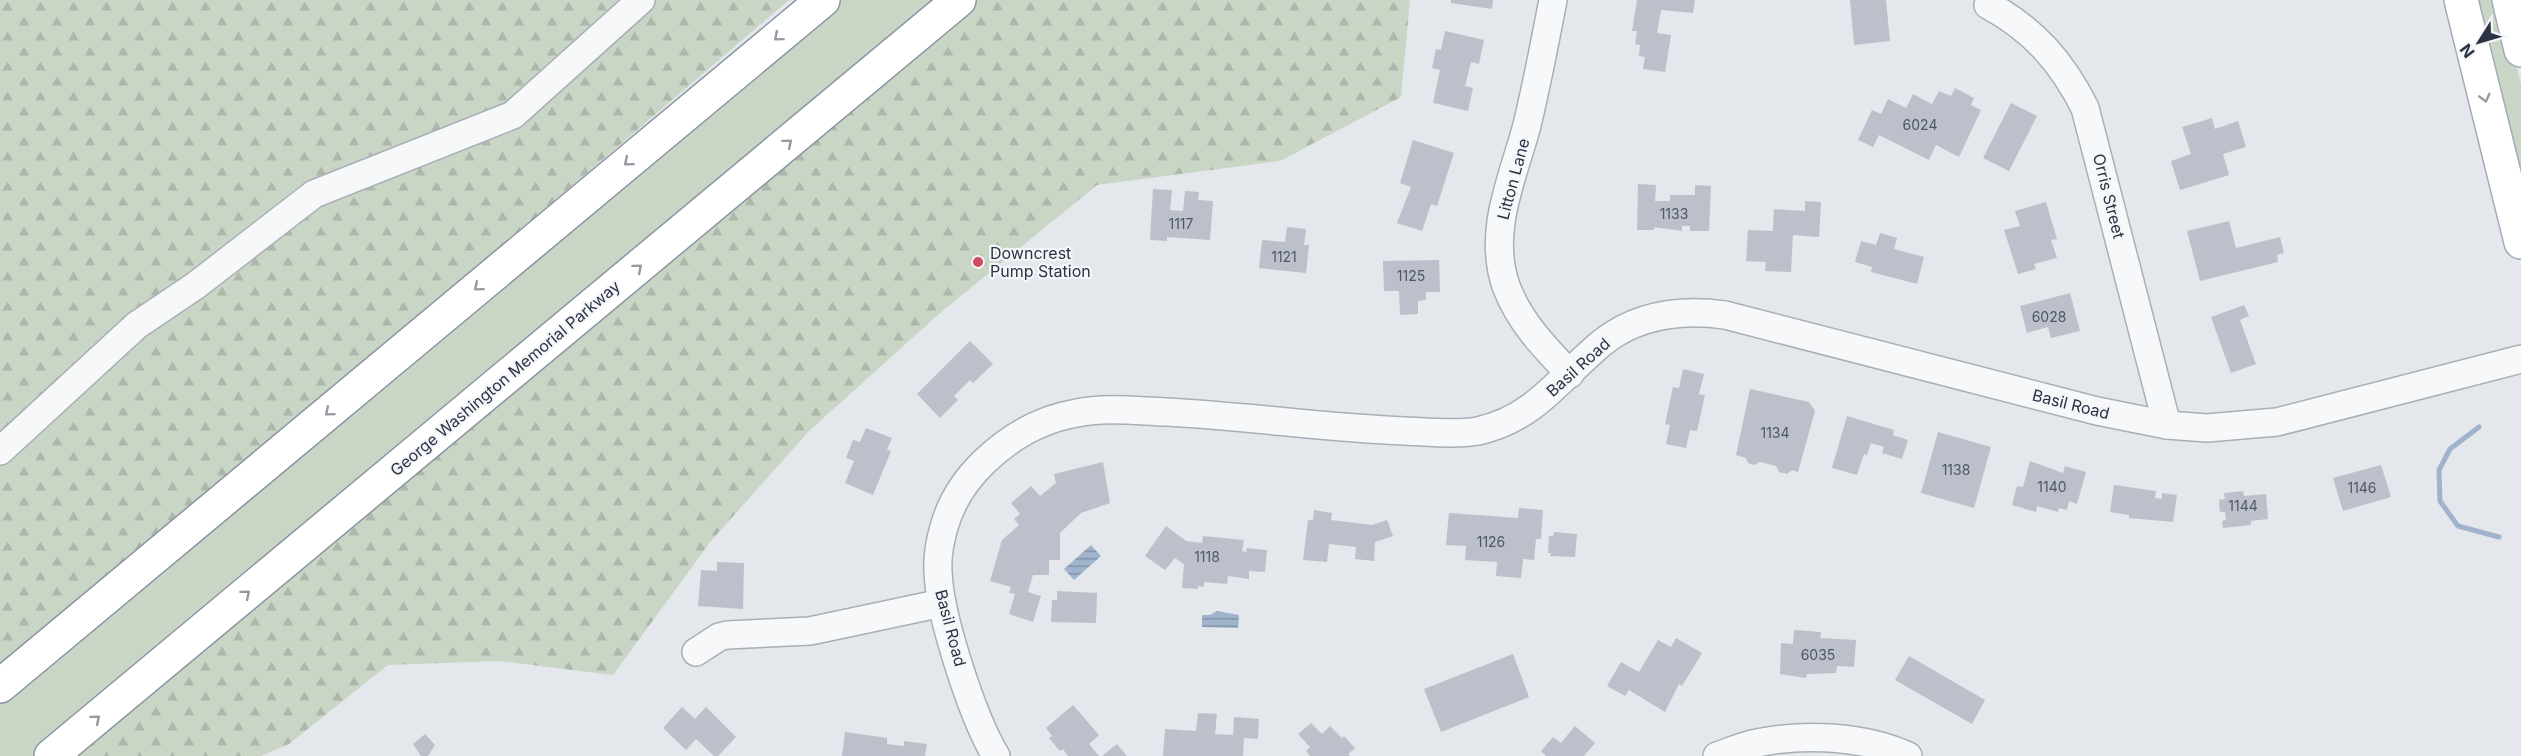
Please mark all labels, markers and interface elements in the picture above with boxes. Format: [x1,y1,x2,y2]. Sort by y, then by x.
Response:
north arrow [2449,12,2509,72]
one-way arrow [774,30,785,41]
text: N [2455,40,2479,62]
one-way arrow [2478,92,2491,102]
house number: 6024 [1903,116,1937,133]
street label: Litton Lane [1493,136,1533,222]
one-way arrow [781,139,792,150]
street label: Orris Street [2089,151,2129,241]
one-way arrow [624,155,635,166]
house number: 1133 [1660,205,1688,222]
house number: 1117 [1168,215,1194,232]
place label: Downcrest Pump Station [990,243,1091,281]
house number: 1121 [1271,248,1297,265]
marker: Downcrest Pump Station [971,255,985,269]
one-way arrow [631,264,642,275]
house number: 1125 [1397,267,1425,284]
street label: George Washington Memorial Parkway [386,276,624,480]
one-way arrow [474,280,485,291]
house number: 6028 [2032,308,2066,325]
street label: Basil Road [1542,333,1614,401]
street label: Basil Road [2030,385,2112,423]
one-way arrow [325,405,336,416]
house number: 1134 [1760,424,1790,441]
house number: 1138 [1942,461,1970,478]
house number: 1140 [2037,478,2067,495]
house number: 1146 [2347,479,2377,496]
house number: 1144 [2228,497,2258,514]
house number: 1126 [1477,533,1505,550]
house number: 1118 [1194,548,1220,565]
street label: Basil Road [931,587,971,669]
one-way arrow [239,590,250,601]
house number: 6035 [1801,646,1835,663]
one-way arrow [89,715,100,726]

